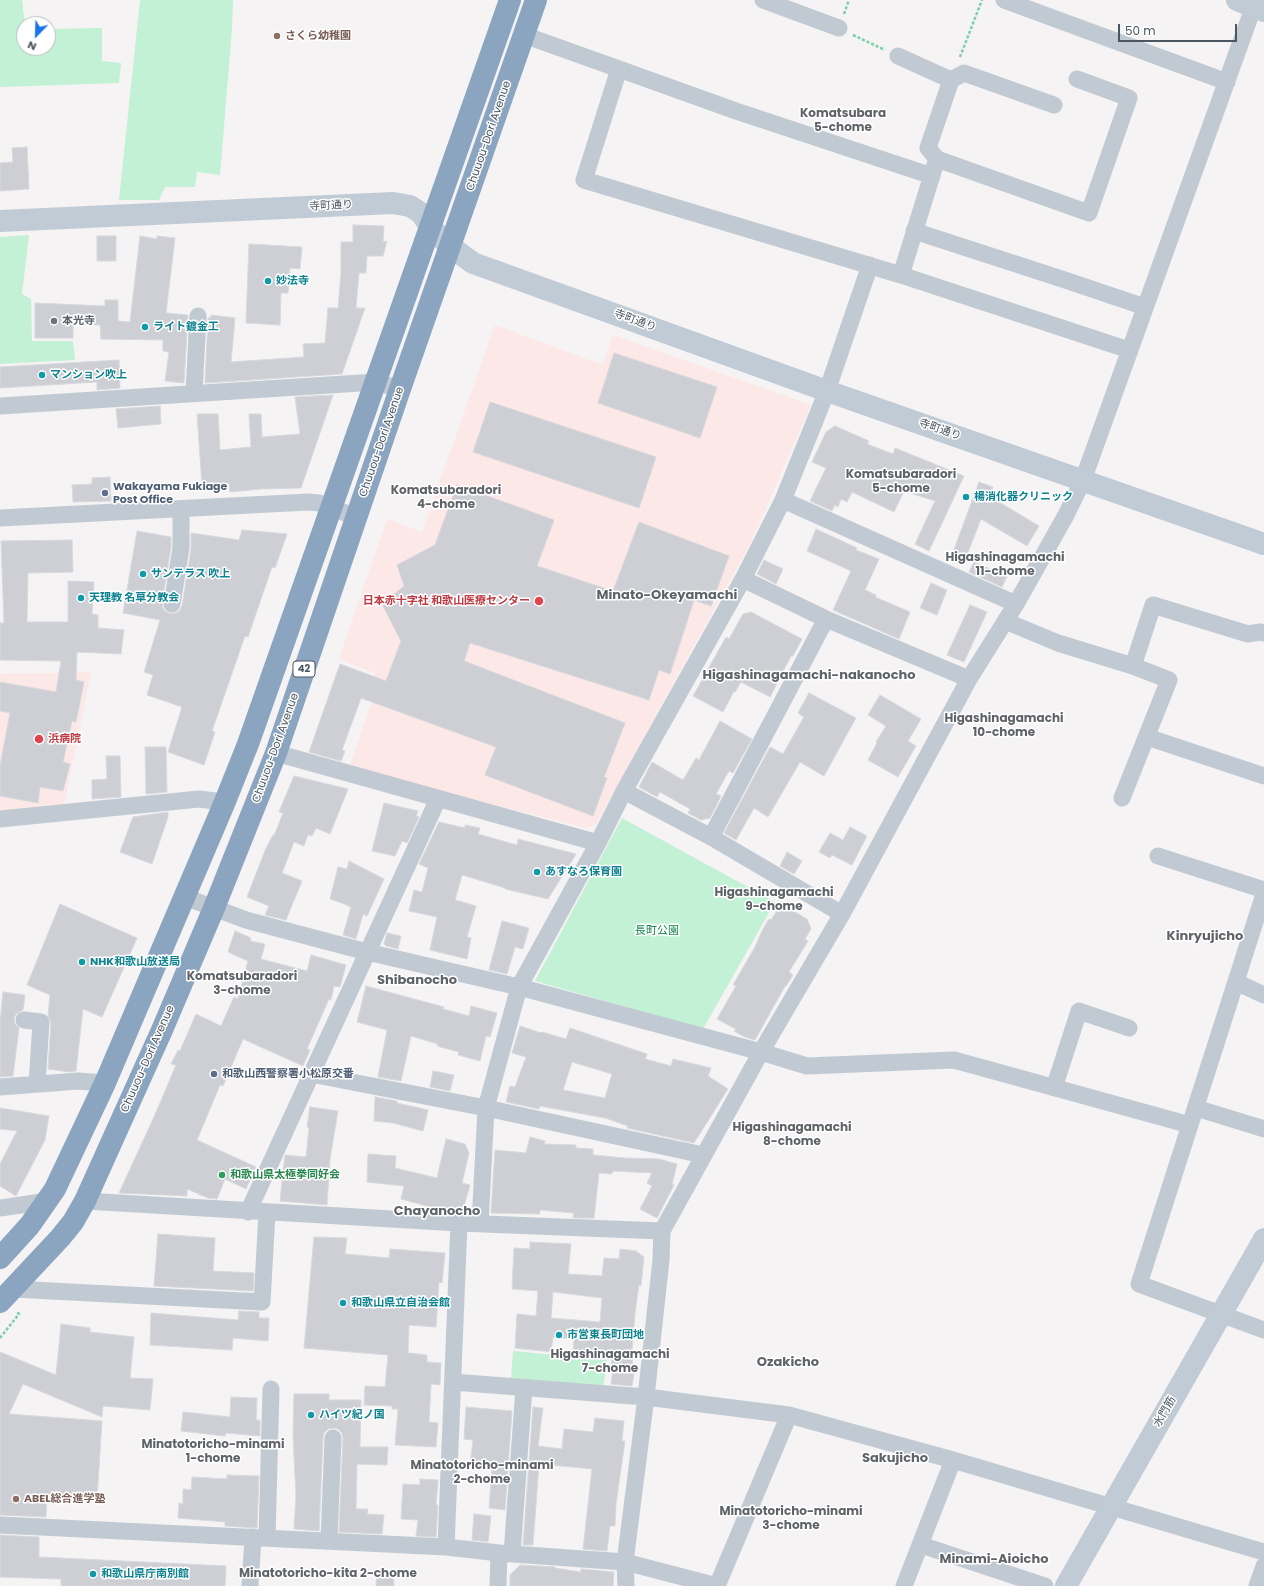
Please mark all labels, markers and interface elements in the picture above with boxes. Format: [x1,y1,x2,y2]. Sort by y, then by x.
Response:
north arrow [16,16,56,56]
scale bar [1120,16,1239,42]
text: 50 m [1125,22,1156,39]
place label: さくら幼稚園 [285,29,351,43]
marker: さくら幼稚園 [272,31,282,41]
text: N [25,37,39,55]
street label: Chuuou-Dori Avenue [464,79,514,193]
district label: Komatsubara 5-chome [800,107,886,135]
street label: 寺町通り [309,198,353,214]
place label: 妙法寺 [276,274,309,288]
marker: 妙法寺 [263,276,273,286]
street label: 寺町通り [612,307,658,335]
place label: 本光寺 [62,314,95,328]
marker: 本光寺 [49,316,59,326]
place label: ライト鍍金工 [153,320,219,334]
marker: ライト鍍金工 [140,322,150,332]
place label: マンション吹上 [50,368,127,382]
marker: マンション吹上 [37,370,47,380]
street label: Chuuou-Dori Avenue [357,385,407,499]
street label: 寺町通り [917,417,963,443]
district label: Komatsubaradori 5-chome [846,468,956,496]
place label: Wakayama Fukiage Post Office [113,480,227,506]
district label: Komatsubaradori 4-chome [391,484,501,512]
marker: Wakayama Fukiage Post Office [100,488,110,498]
place label: 楊消化器クリニック [974,490,1073,504]
marker: 楊消化器クリニック [961,492,971,502]
district label: Higashinagamachi 11-chome [945,551,1065,579]
place label: サンテラス 吹上 [151,567,230,581]
marker: サンテラス 吹上 [138,569,148,579]
district label: Minato-Okeyamachi [597,588,737,604]
place label: 天理教 名草分教会 [89,591,179,605]
marker: 天理教 名草分教会 [76,593,86,603]
place label: 日本赤十字社 和歌山医療センター [363,594,530,608]
marker: 日本赤十字社 和歌山医療センター [533,595,545,607]
road number: 42 [293,661,315,677]
district label: Higashinagamachi-nakanocho [702,668,916,684]
street label: Chuuou-Dori Avenue [250,691,302,805]
district label: Higashinagamachi 10-chome [944,712,1064,740]
place label: 浜病院 [48,732,81,746]
marker: 浜病院 [33,733,45,745]
place label: あすなろ保育園 [545,865,622,879]
marker: あすなろ保育園 [532,867,542,877]
district label: Higashinagamachi 9-chome [714,886,834,914]
park label: 長町公園 [635,924,679,938]
district label: Kinryujicho [1167,929,1243,945]
place label: NHK和歌山放送局 [90,955,180,969]
marker: NHK和歌山放送局 [77,957,87,967]
district label: Komatsubaradori 3-chome [187,970,297,998]
district label: Shibanocho [377,973,457,989]
street label: Chuuou-Dori Avenue [118,1004,178,1114]
place label: 和歌山西警察署小松原交番 [222,1067,354,1081]
marker: 和歌山西警察署小松原交番 [209,1069,219,1079]
district label: Higashinagamachi 8-chome [732,1121,852,1149]
place label: 和歌山県太極拳同好会 [230,1168,340,1182]
marker: 和歌山県太極拳同好会 [217,1170,227,1180]
district label: Chayanocho [394,1204,480,1220]
place label: 和歌山県立自治会館 [351,1296,450,1310]
marker: 和歌山県立自治会館 [338,1298,348,1308]
place label: 市営東長町団地 [567,1328,644,1342]
marker: 市営東長町団地 [554,1330,564,1340]
district label: Higashinagamachi 7-chome [550,1348,670,1376]
district label: Ozakicho [757,1355,819,1371]
street label: 水門筋 [1151,1394,1179,1430]
place label: ハイツ紀ノ国 [319,1408,385,1422]
marker: ハイツ紀ノ国 [306,1410,316,1420]
district label: Minatotoricho-minami 1-chome [141,1438,285,1466]
district label: Sakujicho [862,1451,928,1467]
district label: Minatotoricho-minami 2-chome [410,1459,554,1487]
place label: ABEL総合進学塾 [24,1492,106,1506]
marker: ABEL総合進学塾 [11,1494,21,1504]
district label: Minatotoricho-minami 3-chome [719,1505,863,1533]
district label: Minami-Aioicho [940,1552,1048,1568]
place label: 和歌山県庁南別館 [101,1567,189,1581]
district label: Minatotoricho-kita 2-chome [239,1567,417,1581]
marker: 和歌山県庁南別館 [88,1569,98,1579]

